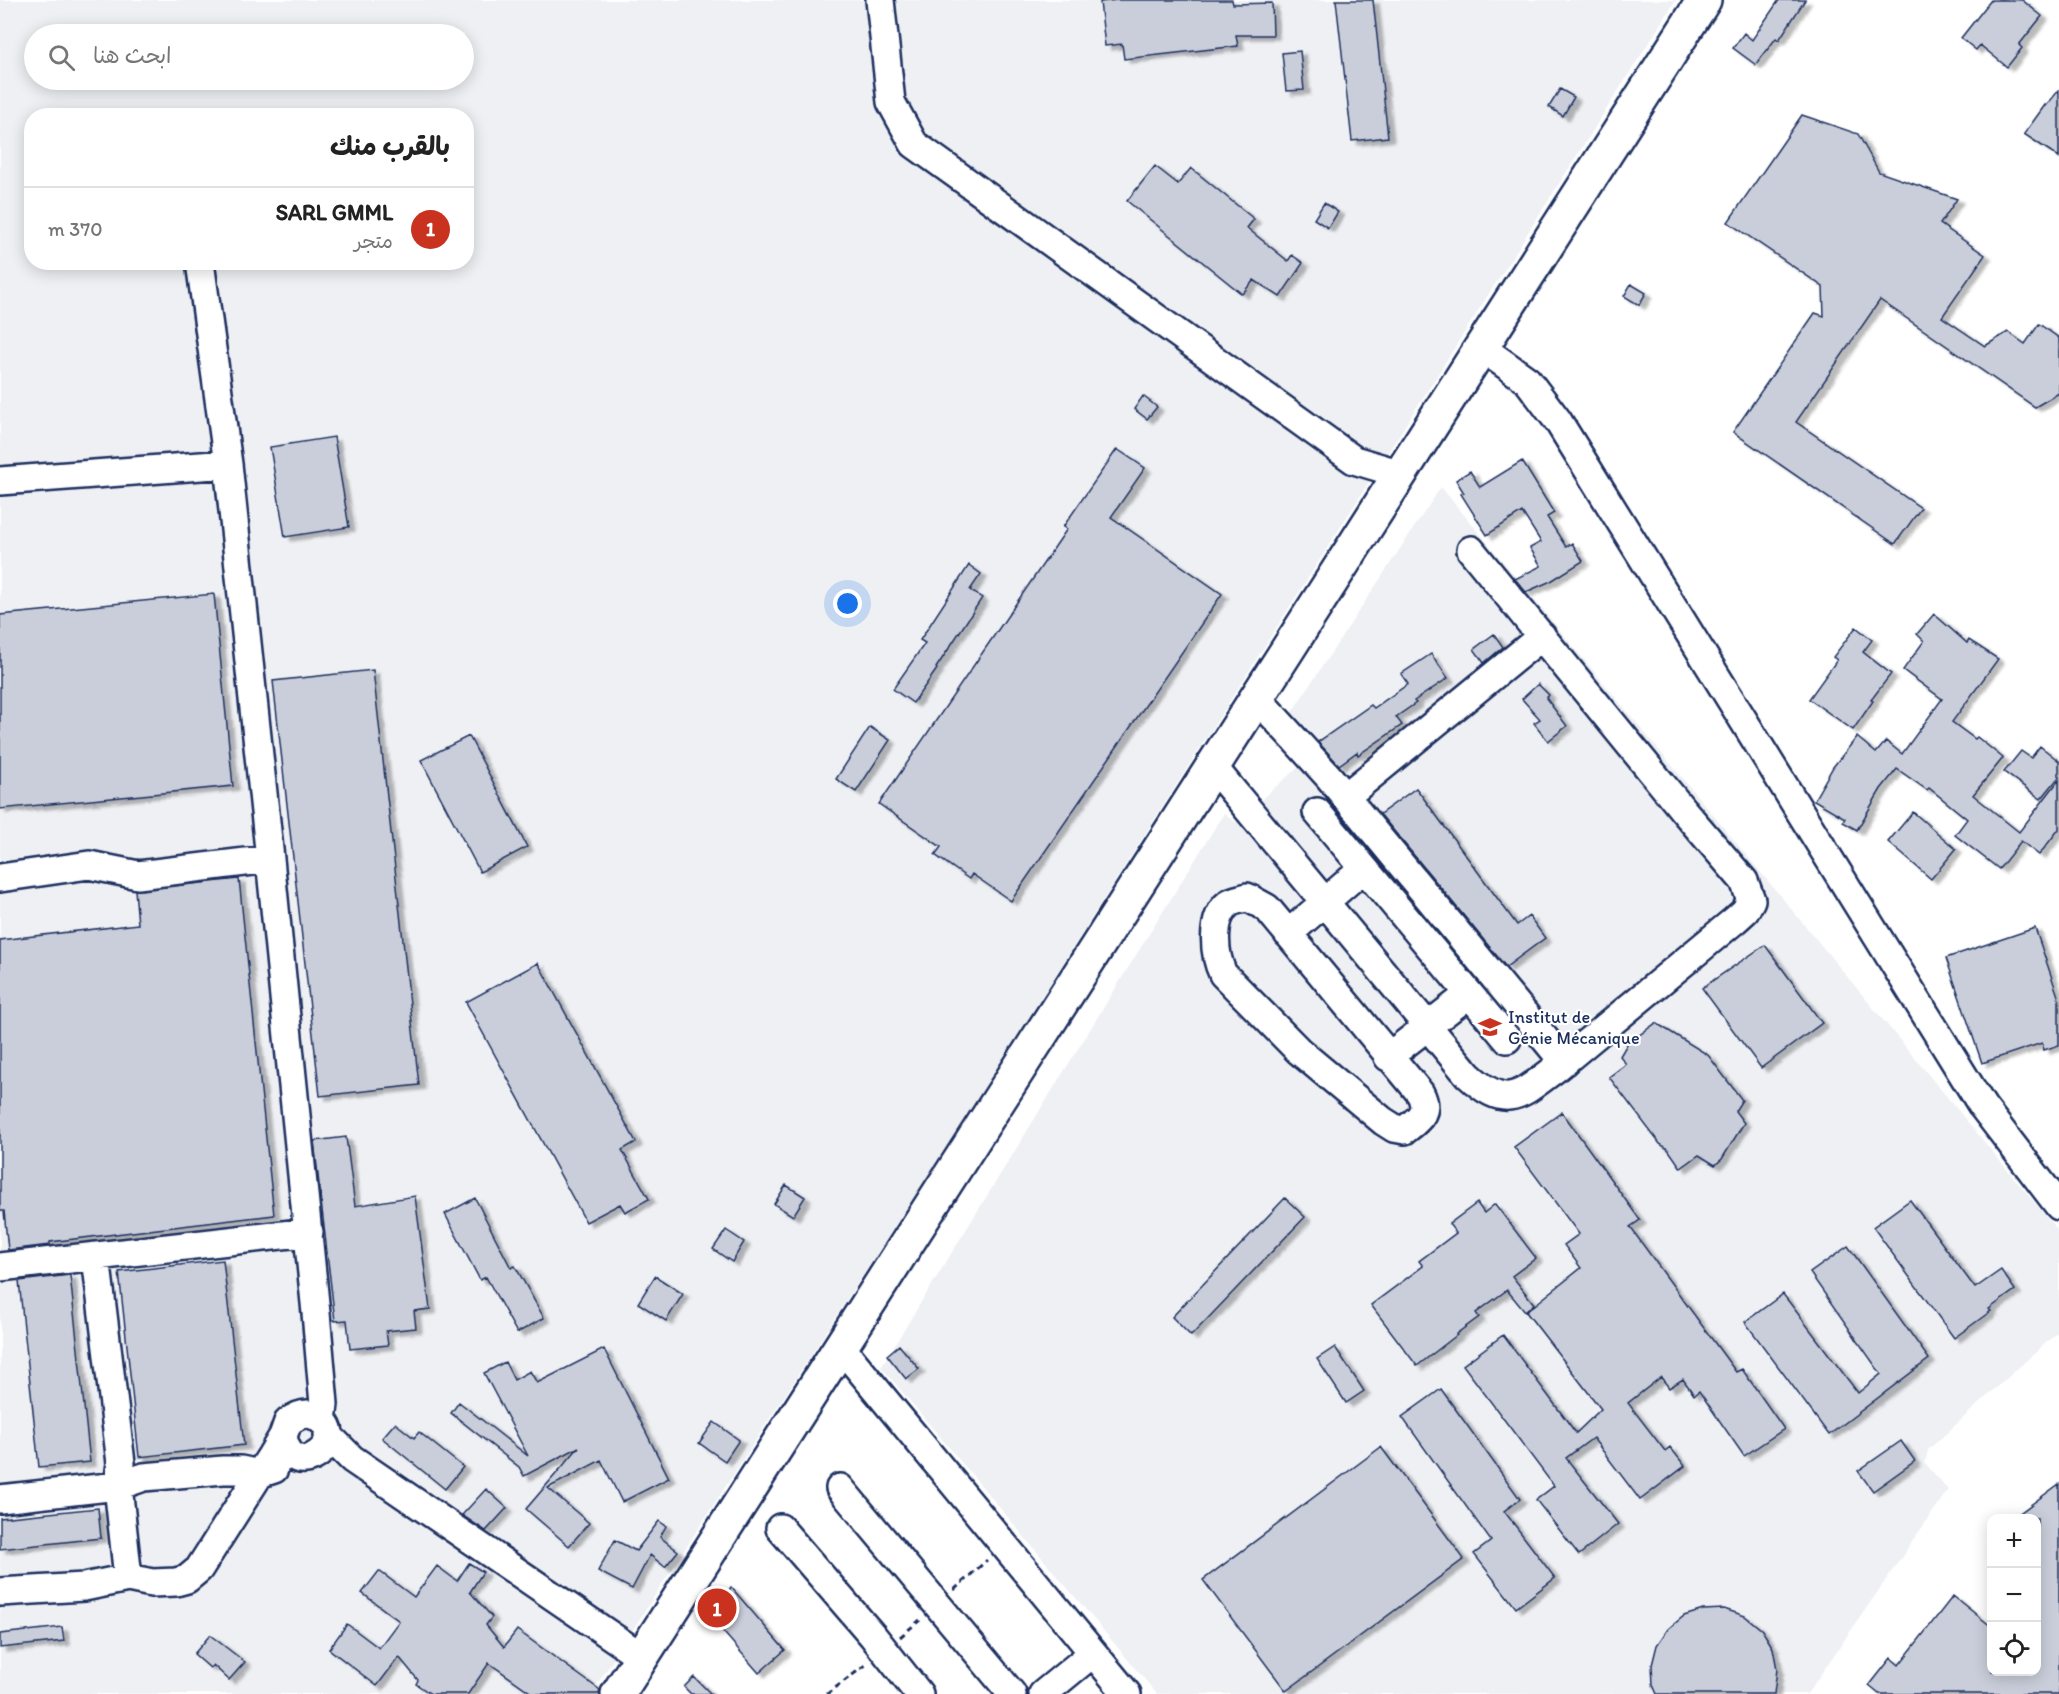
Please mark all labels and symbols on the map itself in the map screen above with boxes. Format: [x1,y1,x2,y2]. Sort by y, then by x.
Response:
your location [833,589,862,618]
place label: Institut de Génie Mécanique [1508,1006,1640,1049]
school or university icon: Institut de Génie Mécanique [1477,1014,1503,1040]
pin: 1 [698,1586,736,1630]

